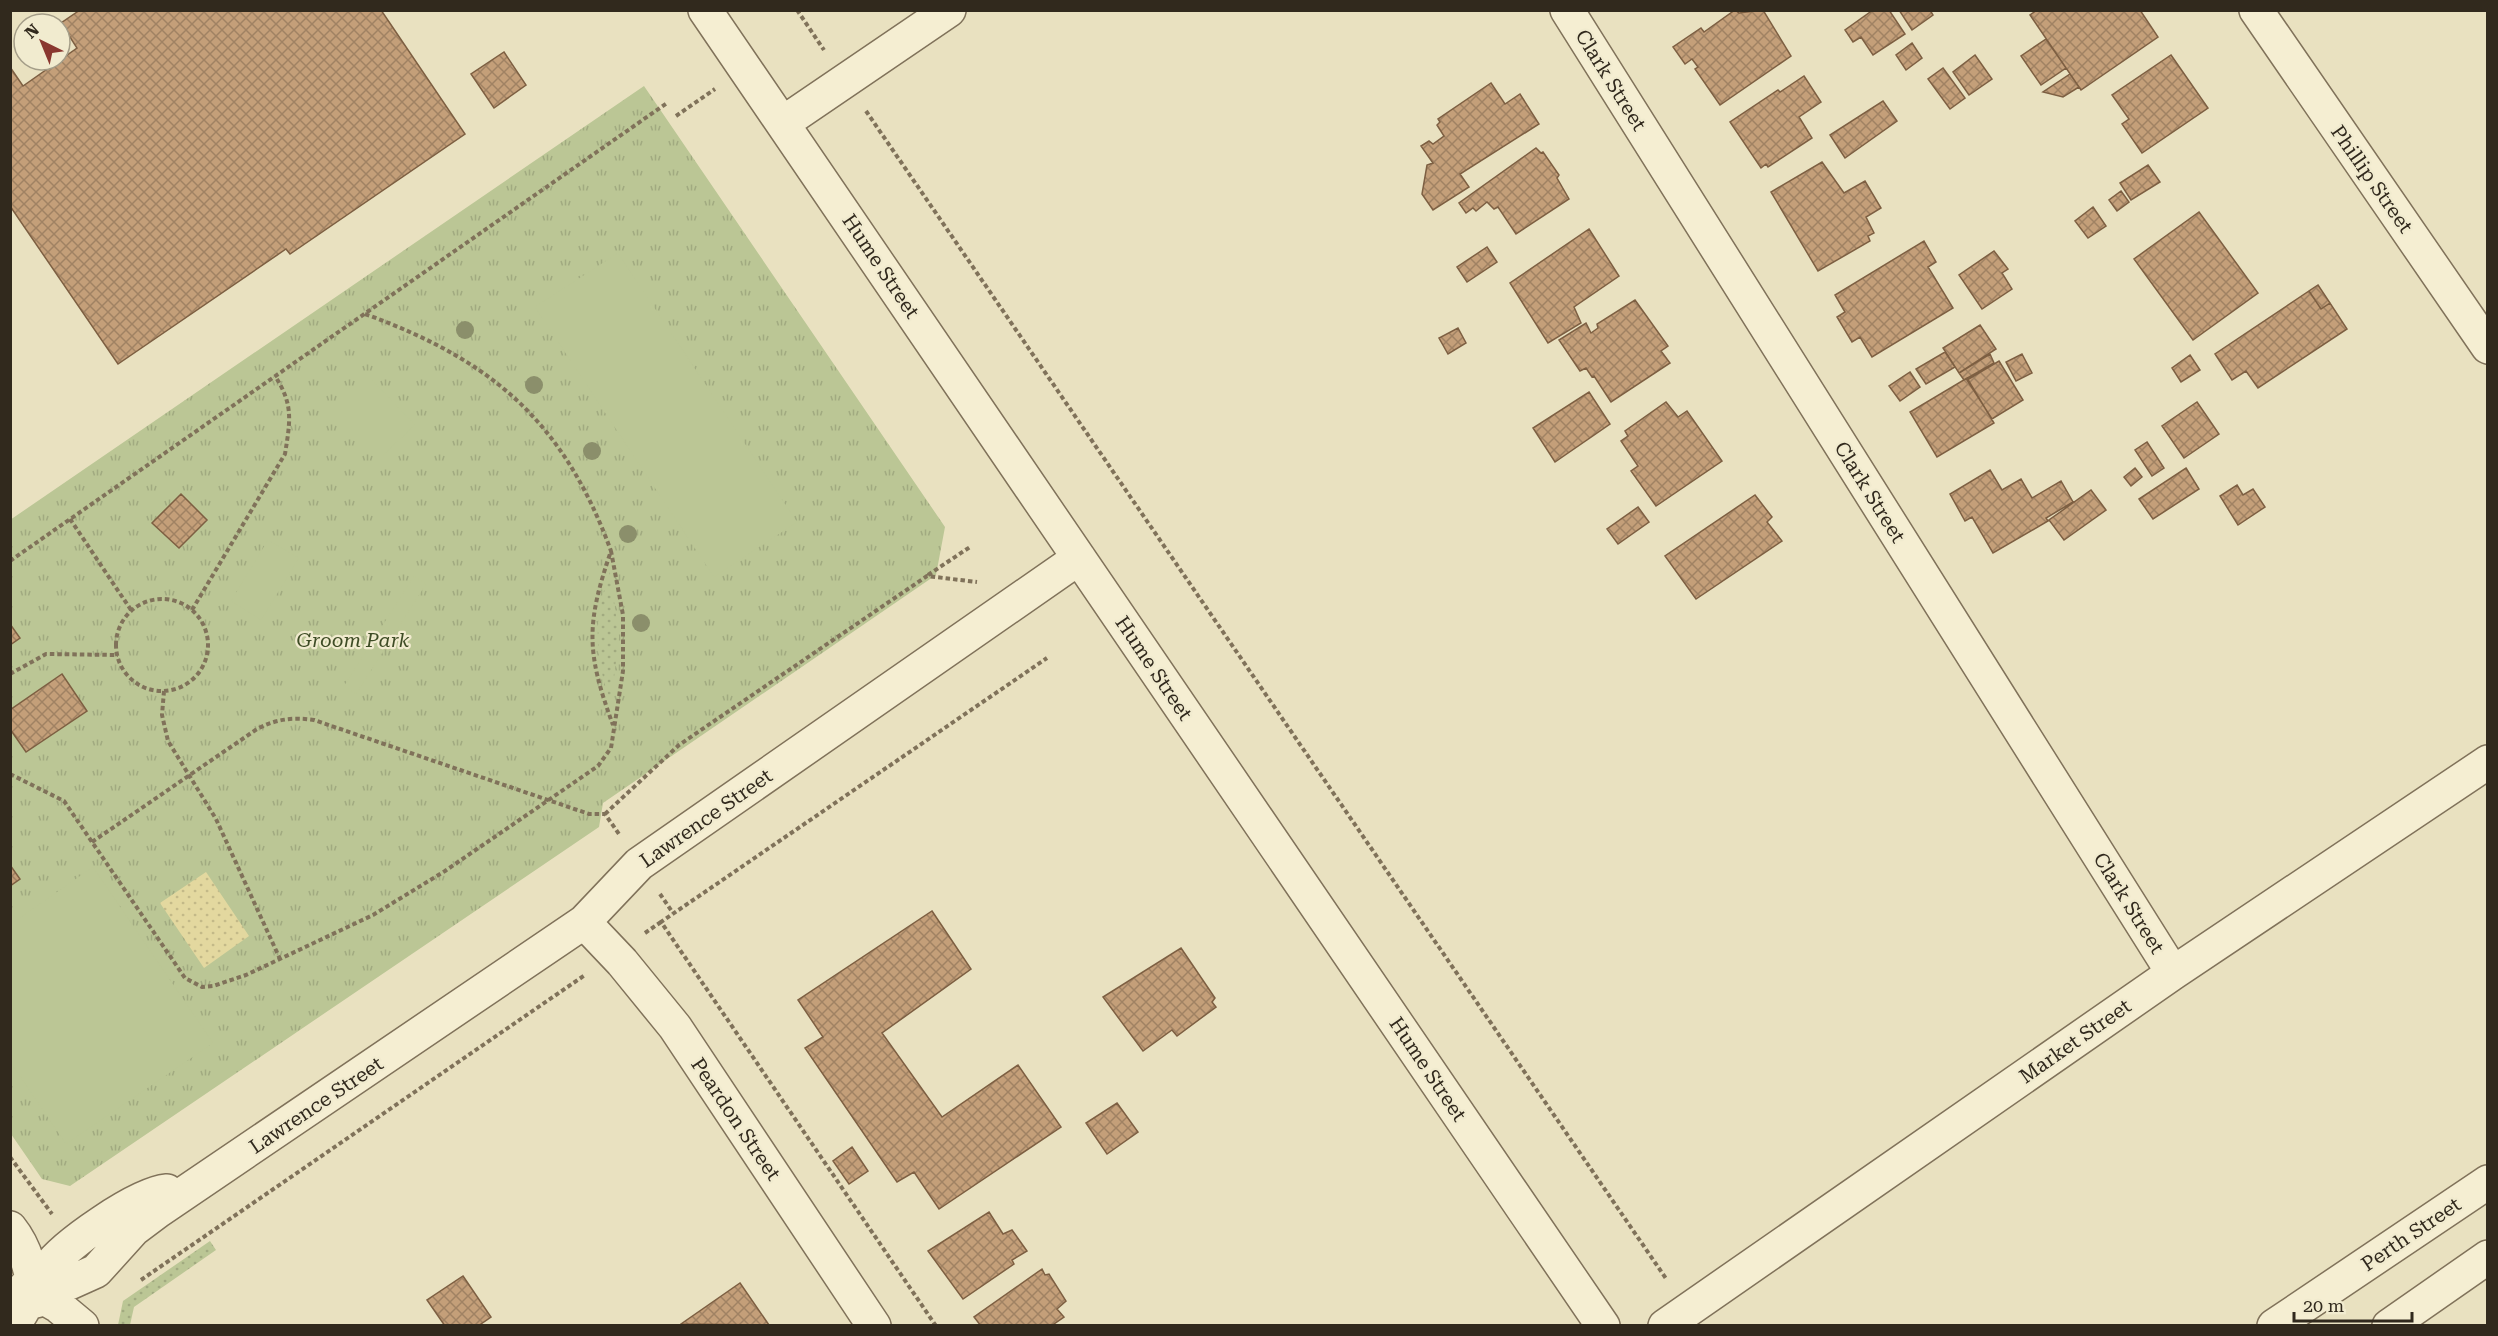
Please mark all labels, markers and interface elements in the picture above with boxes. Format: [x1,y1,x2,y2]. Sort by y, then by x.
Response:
north arrow [12,12,72,72]
text: N [21,20,43,43]
street label: Clark Street [1570,25,1652,135]
street label: Phillip Street [2326,120,2418,238]
street label: Hume Street [837,209,925,323]
street label: Clark Street [1829,437,1911,547]
street label: Hume Street [1110,611,1198,725]
park label: Groom Park [297,628,410,652]
street label: Lawrence Street [635,763,777,873]
street label: Clark Street [2088,848,2170,958]
street label: Market Street [2015,993,2136,1088]
street label: Hume Street [1384,1012,1472,1126]
street label: Lawrence Street [245,1051,388,1159]
street label: Peardon Street [686,1053,786,1185]
street label: Perth Street [2357,1192,2466,1276]
scale bar [2294,1285,2412,1323]
text: 20 m [2303,1295,2344,1316]

